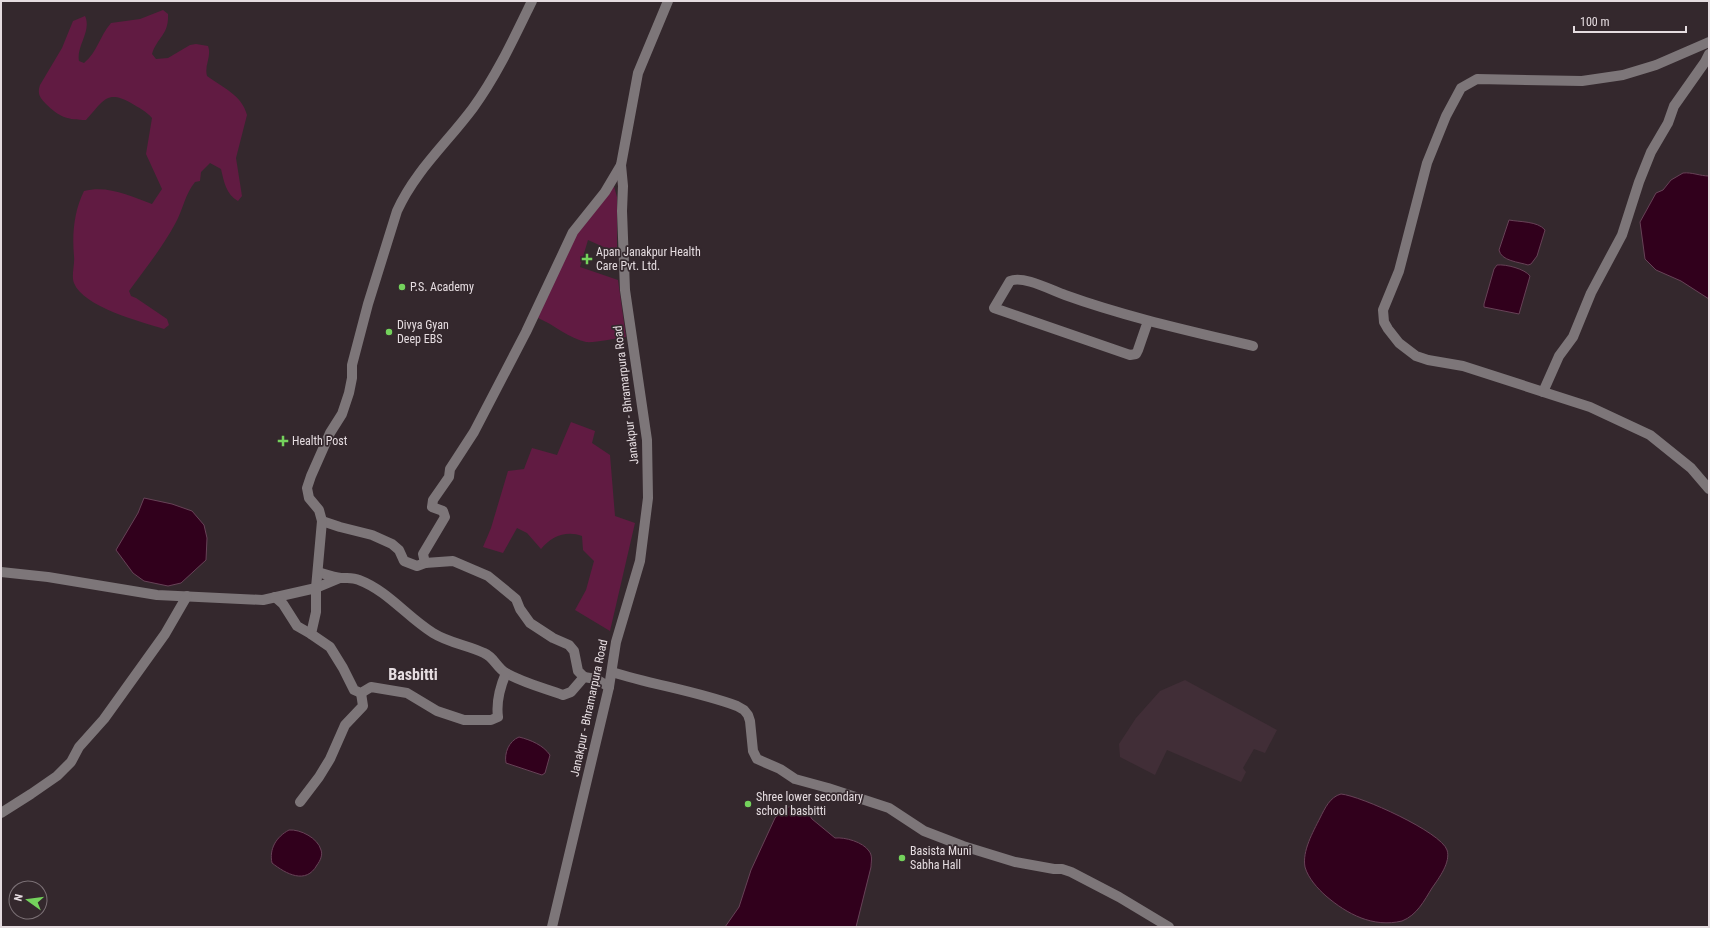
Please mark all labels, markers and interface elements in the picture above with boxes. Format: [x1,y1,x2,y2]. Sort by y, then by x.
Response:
scale bar [1574,8,1686,34]
text: 100 m [1580,15,1610,29]
place label: Apan Janakpur Health Care Pvt. Ltd. [596,245,701,273]
marker: Apan Janakpur Health Care Pvt. Ltd. [581,253,593,265]
place label: P.S. Academy [410,280,474,294]
marker: P.S. Academy [397,282,407,292]
place label: Divya Gyan Deep EBS [397,318,449,346]
street label: Janakpur - Bhramarpura Road [611,325,641,465]
marker: Divya Gyan Deep EBS [384,327,394,337]
place label: Health Post [292,434,348,448]
marker: Health Post [277,435,289,447]
street label: Janakpur - Bhramarpura Road [568,638,610,778]
district label: Basbitti [388,665,438,684]
place label: Shree lower secondary school basbitti [756,790,863,818]
marker: Shree lower secondary school basbitti [743,799,753,809]
place label: Basista Muni Sabha Hall [910,844,971,872]
marker: Basista Muni Sabha Hall [897,853,907,863]
north arrow [8,880,48,920]
text: N [12,893,26,903]

